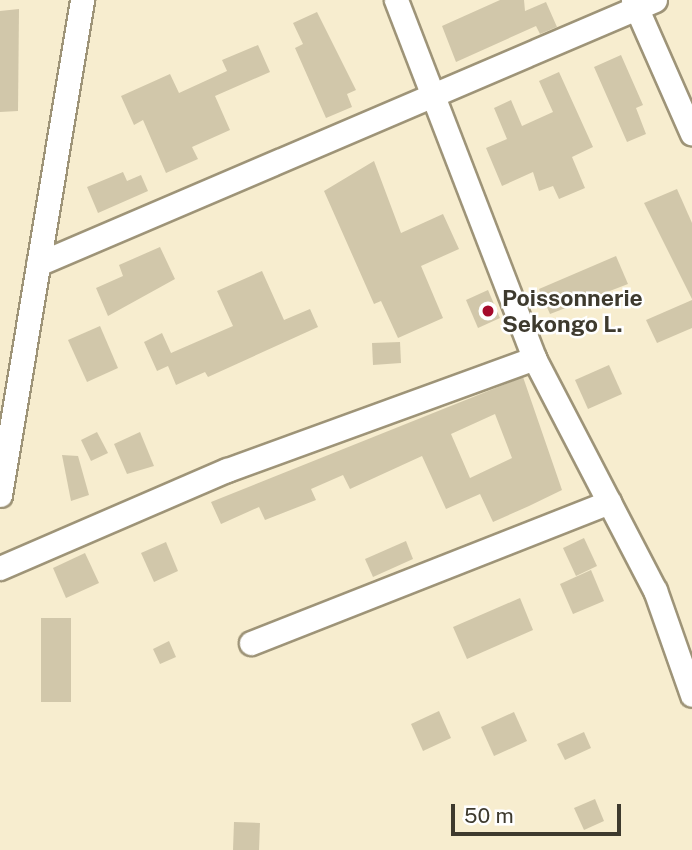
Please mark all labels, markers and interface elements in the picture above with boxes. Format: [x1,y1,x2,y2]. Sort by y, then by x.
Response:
place label: Poissonnerie Sekongo L. [502,284,643,338]
marker: Poissonnerie Sekongo L. [480,303,496,319]
scale bar [454,790,624,834]
text: 50 m [464,803,514,828]

